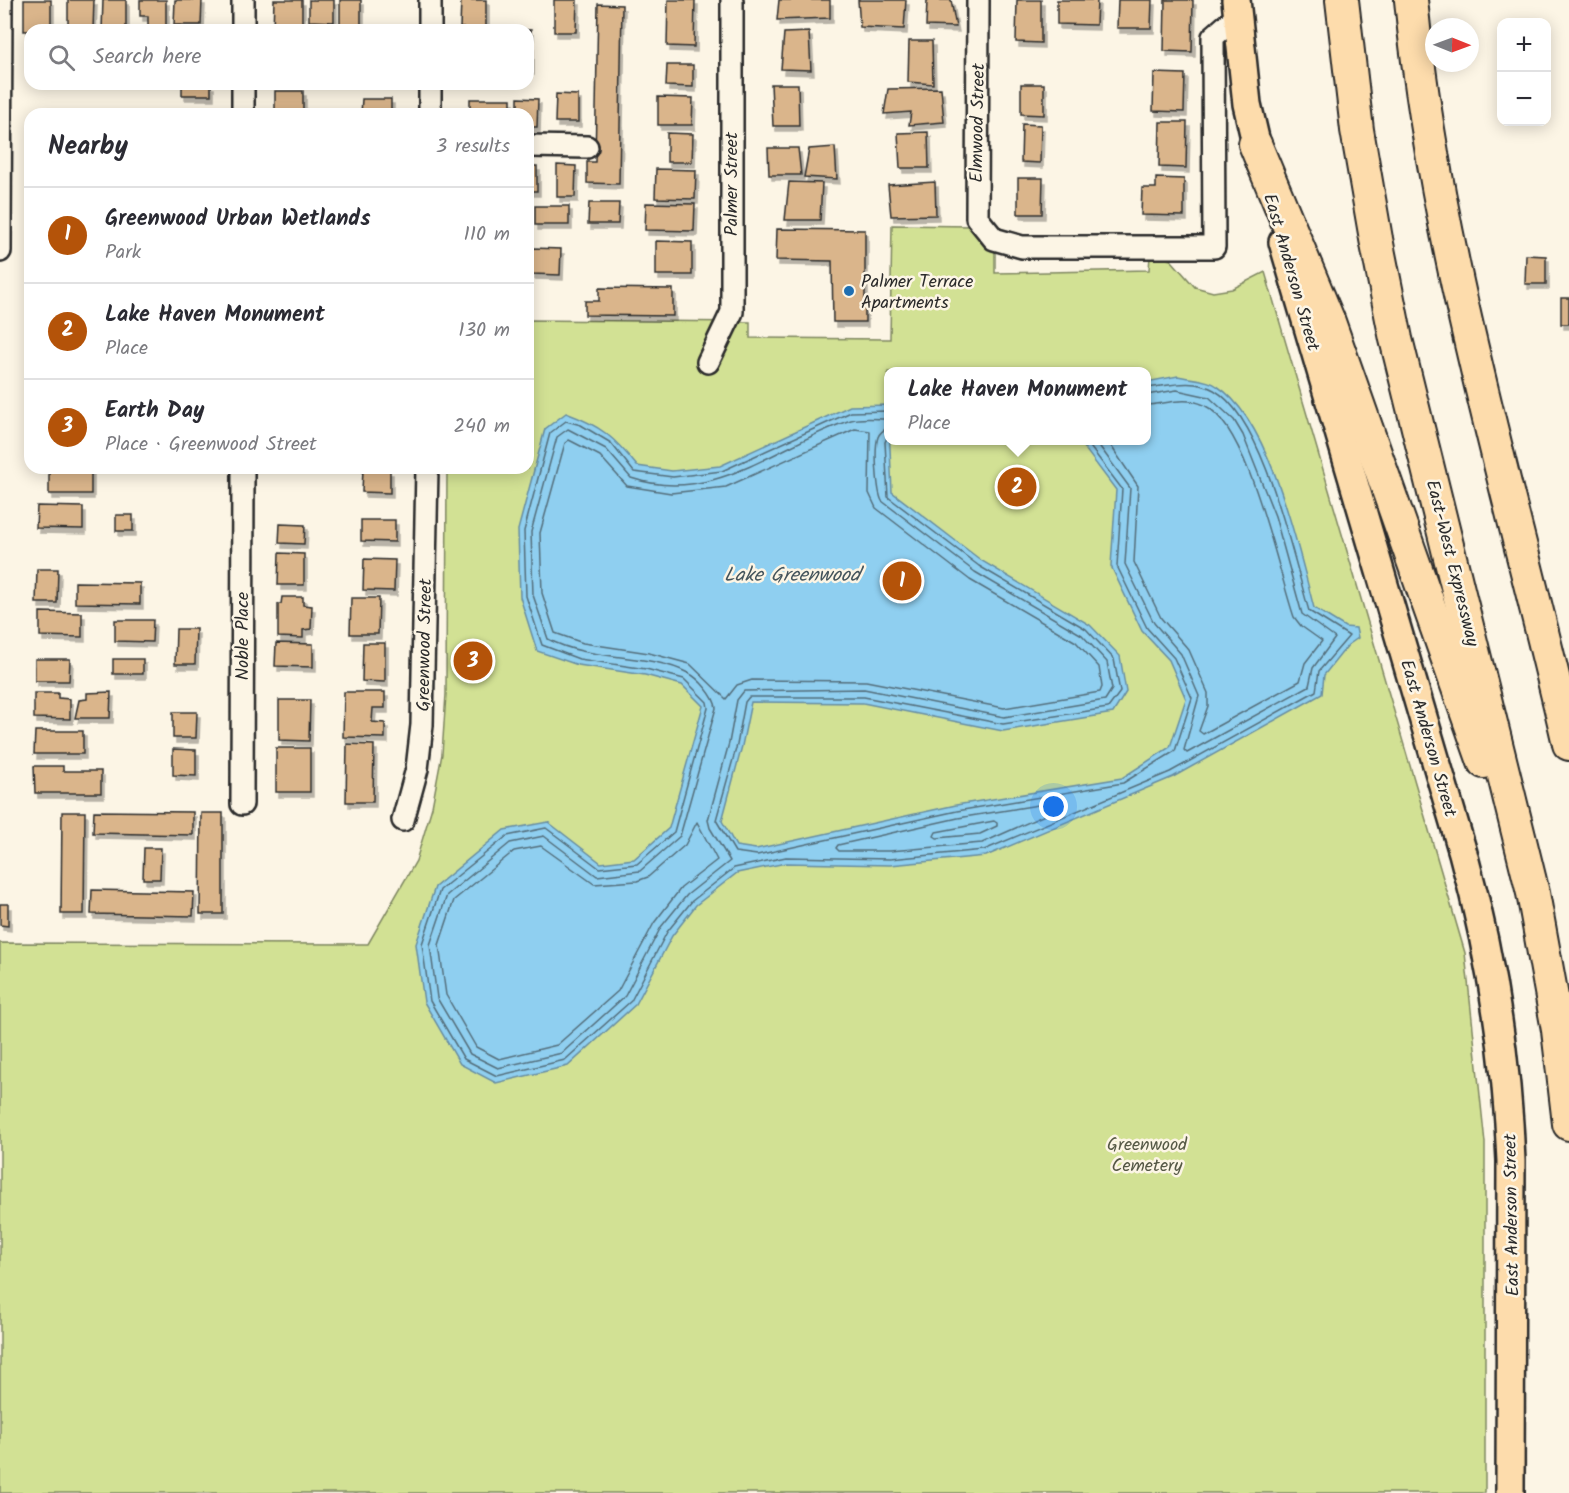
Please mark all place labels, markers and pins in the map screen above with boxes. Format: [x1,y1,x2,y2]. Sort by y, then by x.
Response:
place label: Palmer Terrace Apartments [861,268,973,318]
marker: Palmer Terrace Apartments [842,284,856,298]
pin: 2 [998,464,1036,510]
pin: 1 [882,558,922,604]
pin: 3 [454,638,492,684]

